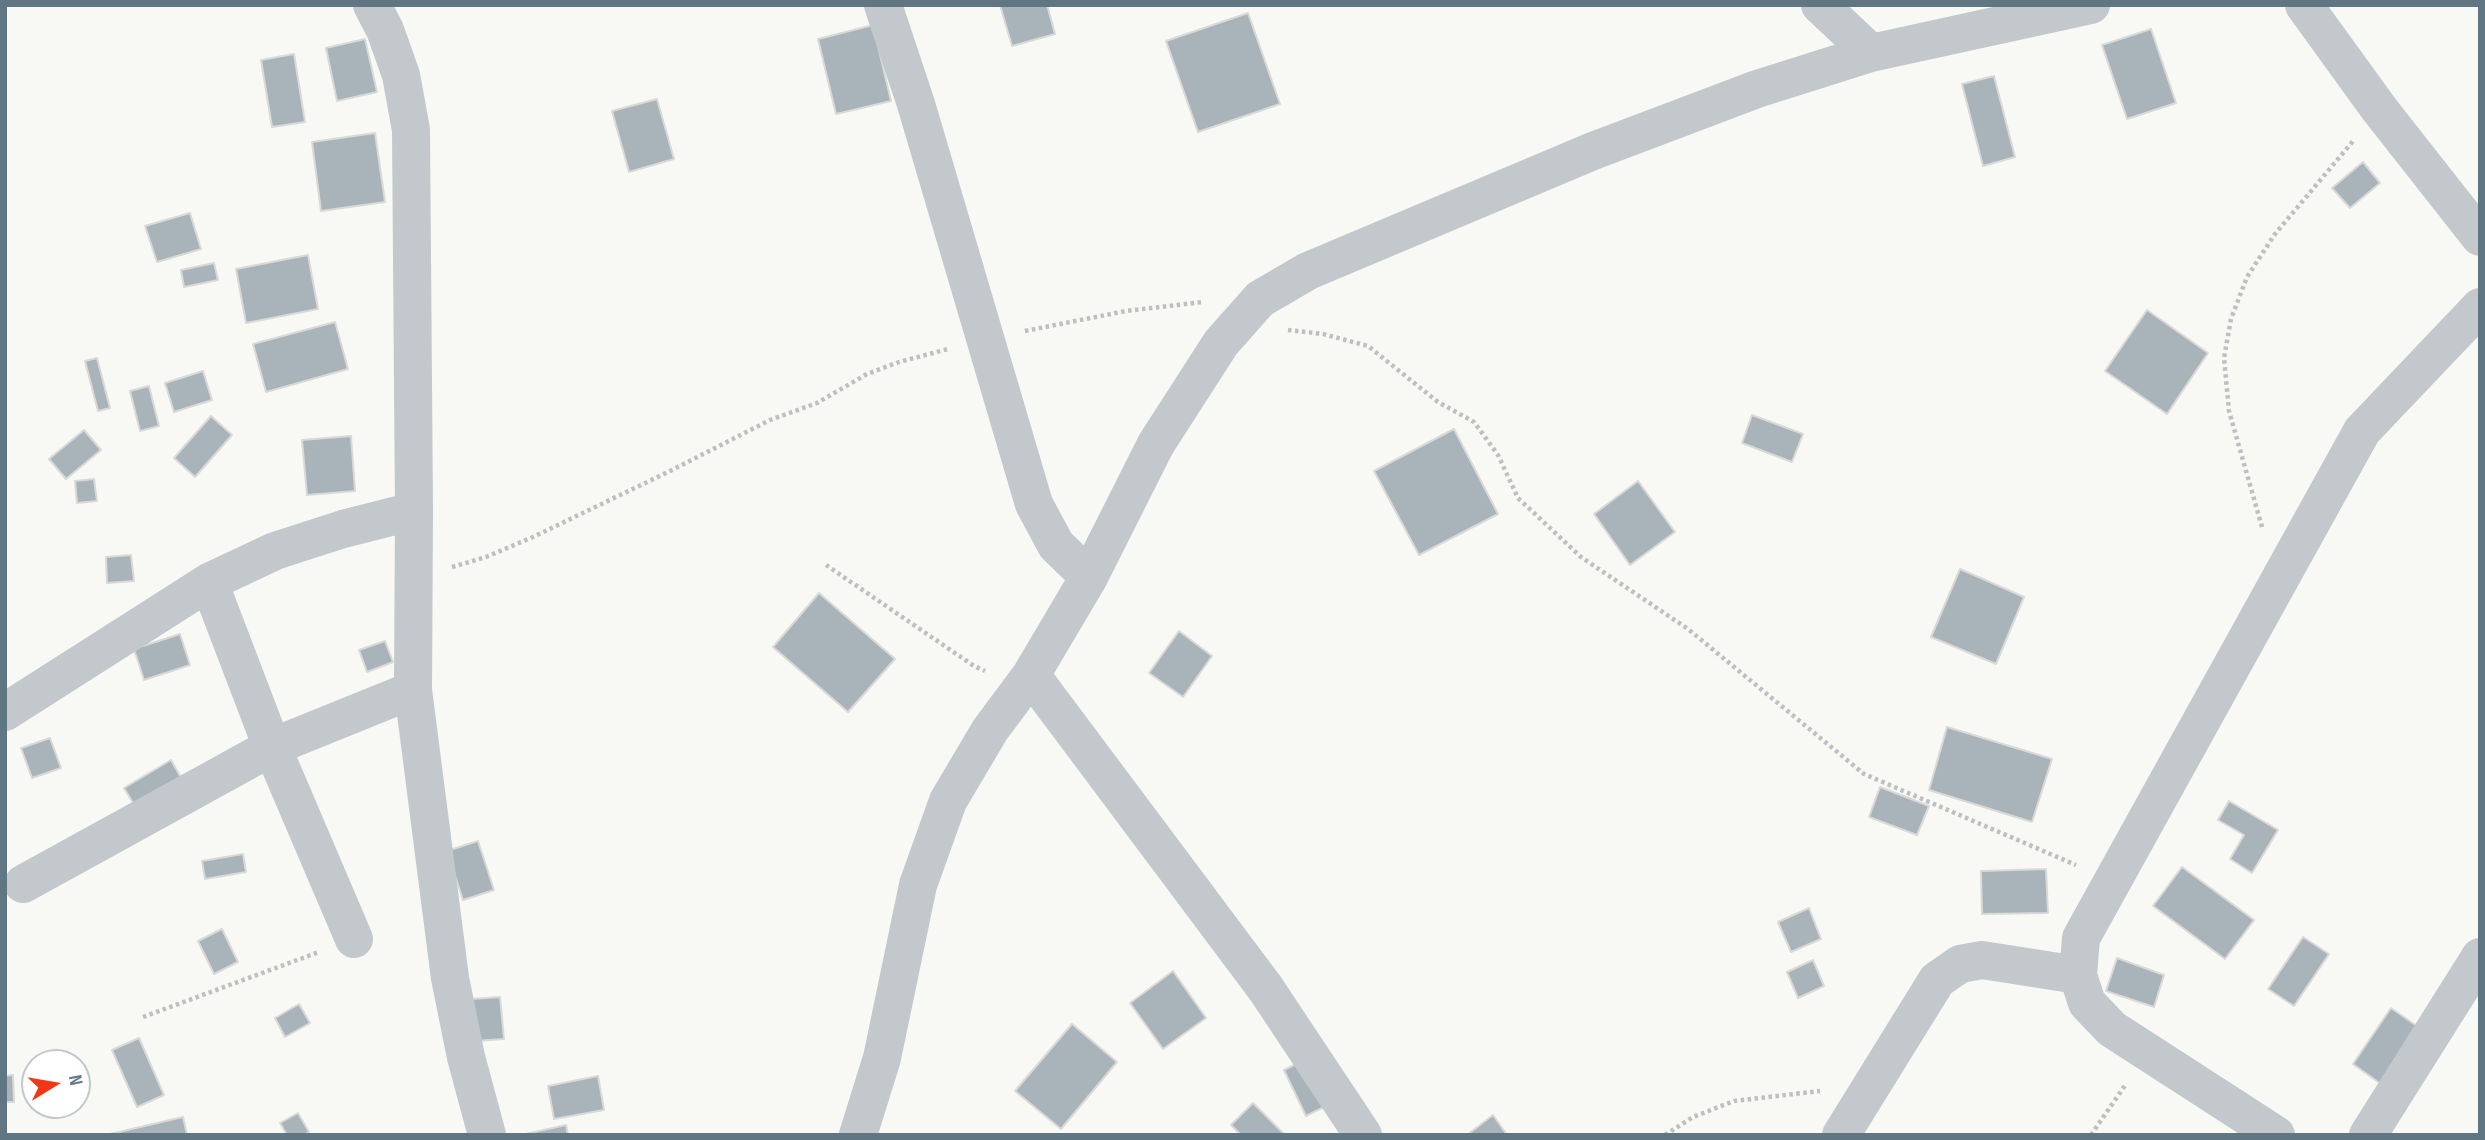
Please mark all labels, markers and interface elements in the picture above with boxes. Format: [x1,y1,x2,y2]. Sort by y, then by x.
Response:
north arrow [21,1049,91,1119]
text: N [63,1073,87,1087]

